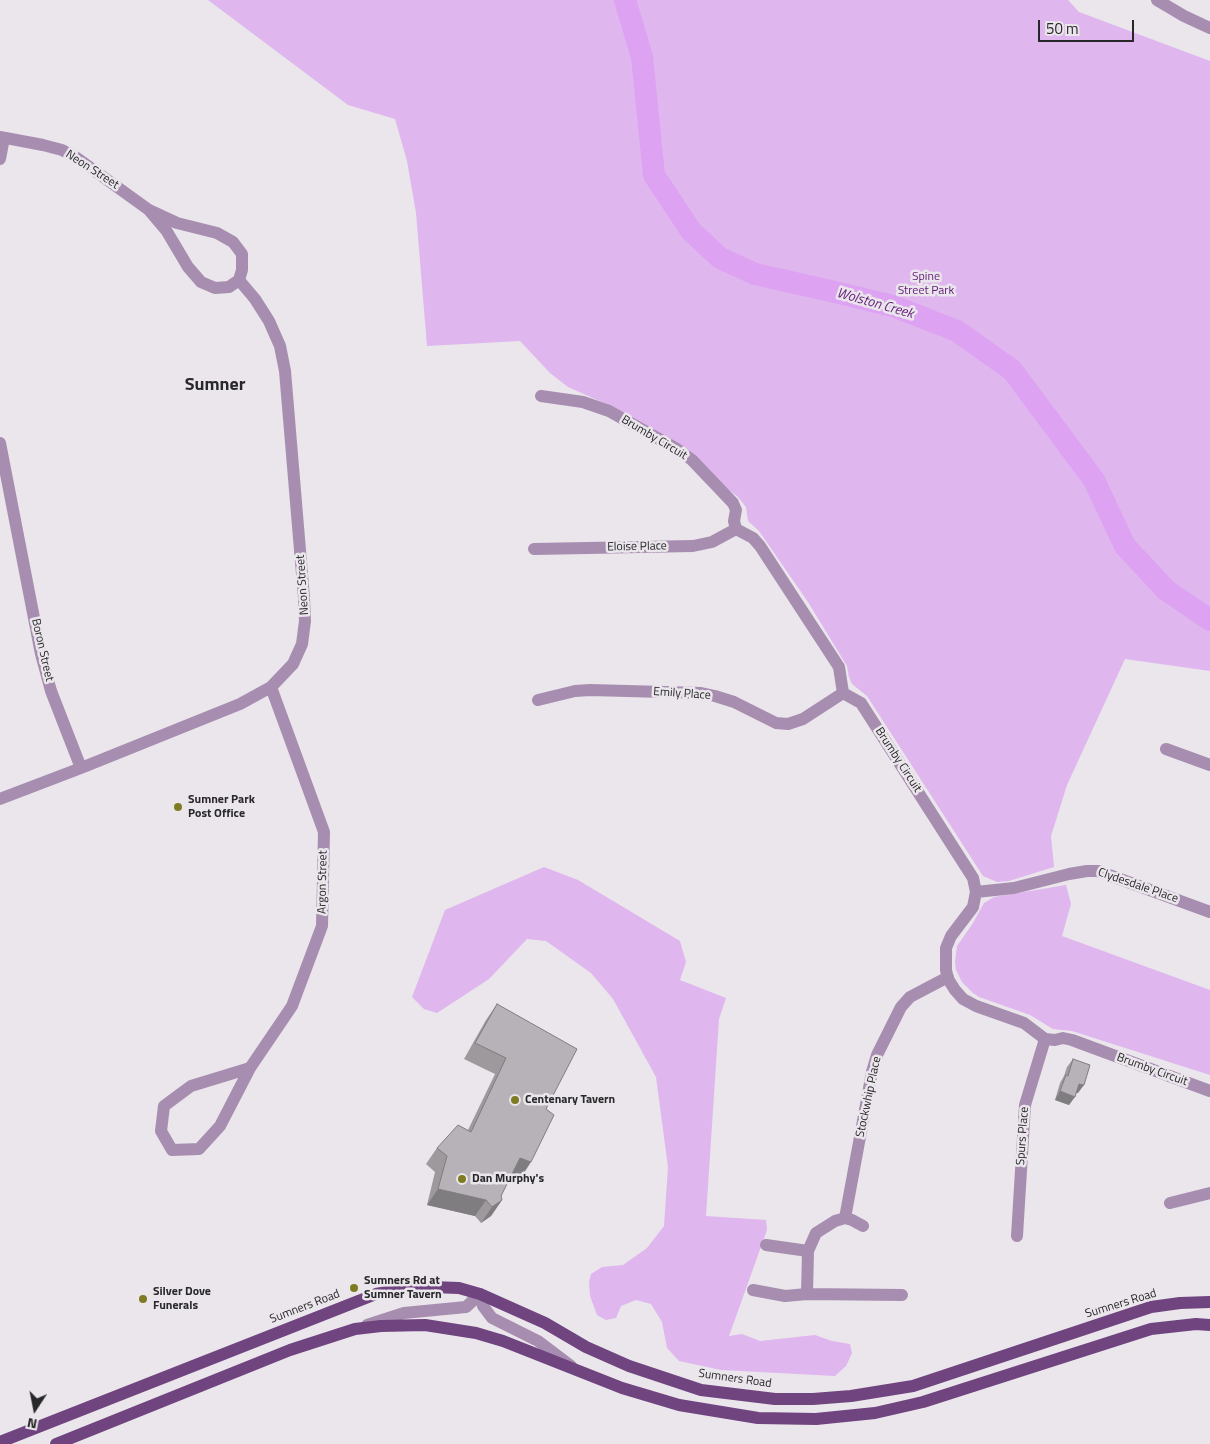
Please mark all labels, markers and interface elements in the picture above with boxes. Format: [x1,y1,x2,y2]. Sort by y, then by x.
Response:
scale bar [1040,10,1136,42]
text: 50 m [1046,17,1079,40]
street label: Neon Street [63,147,121,193]
park label: Spine Street Park [898,270,954,298]
water label: Wolston Creek [835,285,915,323]
district label: Sumner [185,375,245,397]
street label: Brumby Circuit [618,413,690,463]
street label: Eloise Place [607,539,667,555]
street label: Neon Street [294,554,312,616]
street label: Boron Street [28,617,56,683]
street label: Emily Place [653,685,711,703]
street label: Brumby Circuit [872,725,924,795]
place label: Sumner Park Post Office [188,793,255,821]
marker: Sumner Park Post Office [172,801,184,813]
street label: Argon Street [315,850,331,914]
street label: Clydesdale Place [1096,866,1180,906]
street label: Brumby Circuit [1115,1051,1189,1089]
street label: Stockwhip Place [853,1055,885,1139]
place label: Centenary Tavern [525,1093,615,1107]
marker: Centenary Tavern [509,1094,521,1106]
street label: Spurs Place [1014,1106,1032,1166]
place label: Dan Murphy's [472,1172,544,1186]
marker: Dan Murphy's [456,1173,468,1185]
place label: Sumners Rd at Sumner Tavern [364,1274,442,1302]
marker: Sumners Rd at Sumner Tavern [348,1282,360,1294]
place label: Silver Dove Funerals [153,1285,211,1313]
street label: Sumners Road [1084,1286,1158,1322]
street label: Sumners Road [268,1287,342,1327]
marker: Silver Dove Funerals [137,1293,149,1305]
street label: Sumners Road [697,1367,773,1391]
north arrow [10,1384,60,1434]
text: N [25,1413,39,1435]

